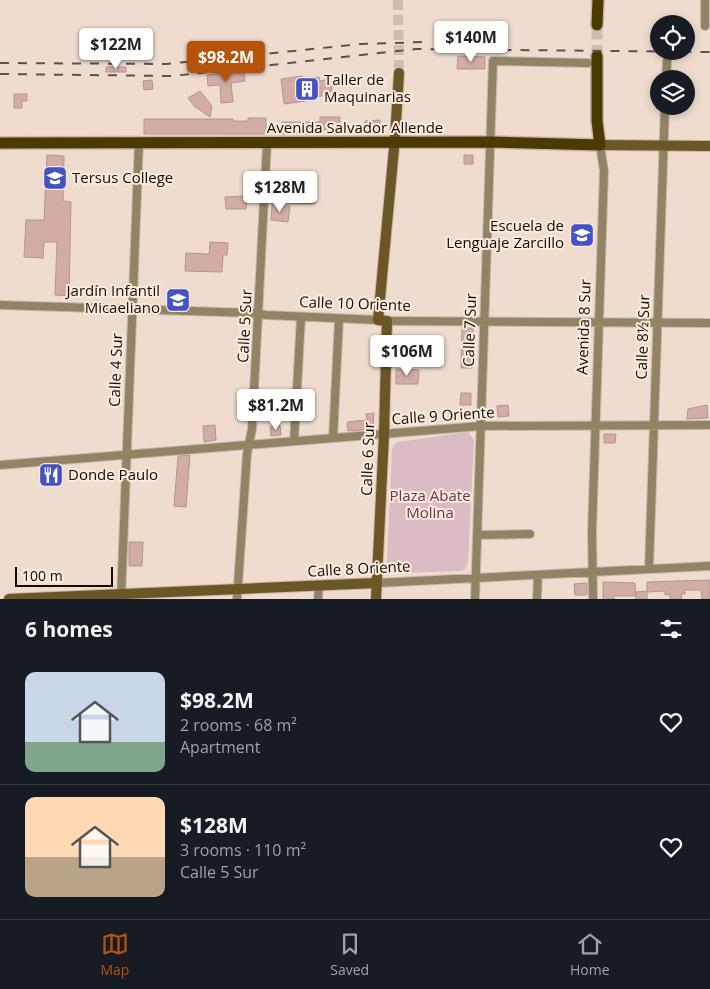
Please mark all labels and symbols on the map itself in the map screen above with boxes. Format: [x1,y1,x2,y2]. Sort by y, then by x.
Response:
pin: $140M [436,20,506,63]
pin: $122M [81,28,151,70]
pin: $98.2M [185,41,267,83]
place label: Taller de Maquinarias [324,69,411,106]
building icon: Taller de Maquinarias [294,76,320,102]
street label: Avenida Salvador Allende [267,117,443,137]
school or university icon: Tersus College [42,165,68,191]
place label: Tersus College [72,167,173,187]
pin: $128M [245,170,315,213]
place label: Escuela de Lenguaje Zarcillo [446,215,564,252]
school or university icon: Escuela de Lenguaje Zarcillo [569,222,595,248]
street label: Avenida 8 Sur [571,279,595,375]
place label: Jardín Infantil Micaeliano [65,280,160,317]
school or university icon: Jardín Infantil Micaeliano [165,287,191,313]
street label: Calle 5 Sur [232,289,256,363]
street label: Calle 10 Oriente [299,291,411,315]
street label: Calle 7 Sur [458,293,480,367]
street label: Calle 8½ Sur [631,294,653,380]
street label: Calle 4 Sur [104,333,126,407]
pin: $106M [372,334,442,377]
pin: $81.2M [235,388,317,431]
street label: Calle 9 Oriente [391,401,495,429]
street label: Calle 6 Sur [356,422,378,496]
restaurant icon: Donde Paulo [38,462,64,488]
place label: Donde Paulo [68,464,158,484]
park label: Plaza Abate Molina [389,485,471,522]
street label: Calle 8 Oriente [307,555,411,581]
scale bar [15,564,112,587]

